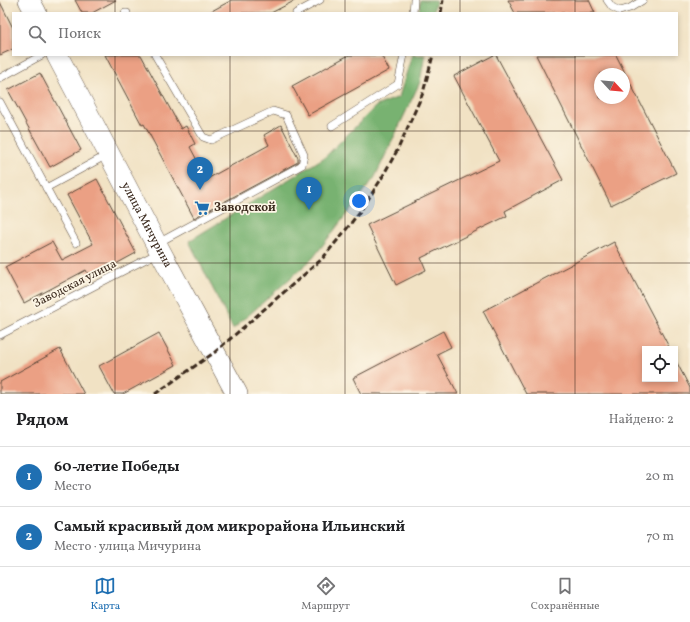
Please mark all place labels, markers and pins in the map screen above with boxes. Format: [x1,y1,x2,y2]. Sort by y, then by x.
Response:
pin: 2 [187,157,213,190]
pin: 1 [296,177,322,210]
supermarket icon: Заводской [193,199,211,217]
place label: Заводской [214,200,276,216]

